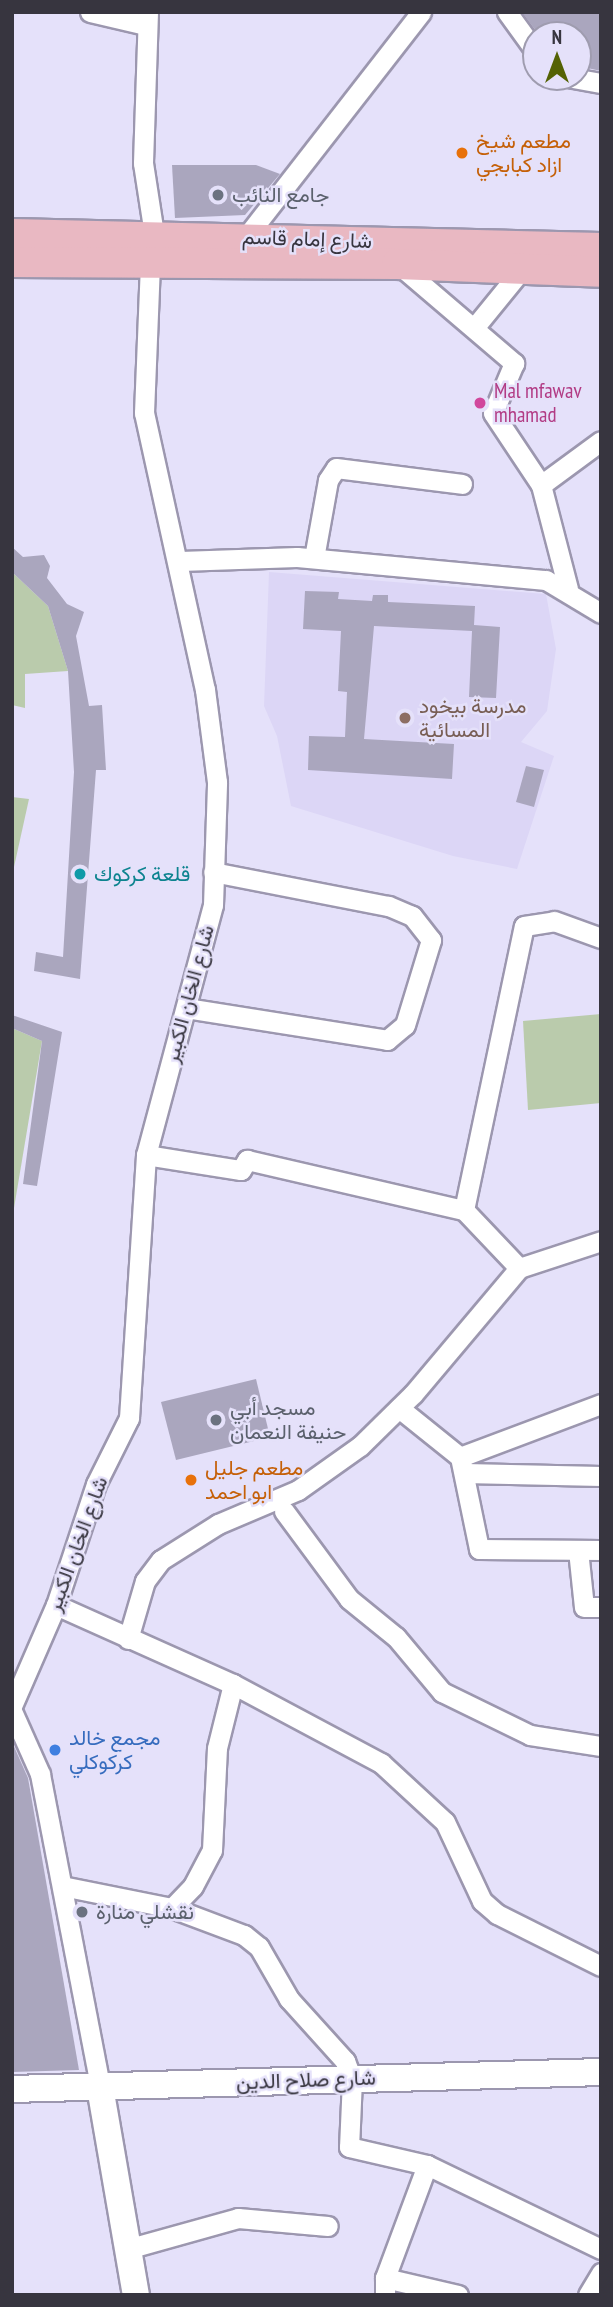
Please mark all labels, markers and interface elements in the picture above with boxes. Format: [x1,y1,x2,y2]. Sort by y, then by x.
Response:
north arrow [522,21,592,91]
text: N [552,25,562,49]
place label: مطعم شيخ ازاد كبابجي [476,128,571,178]
marker: مطعم شيخ ازاد كبابجي [454,145,470,161]
place label: جامع النائب [232,182,329,208]
marker: جامع النائب [210,187,226,203]
street label: شارع إمام قاسم [242,224,372,254]
place label: Mal mfawav mhamad [494,378,582,428]
marker: Mal mfawav mhamad [472,395,488,411]
place label: مدرسة بيخود المسائية [419,693,526,743]
marker: مدرسة بيخود المسائية [397,710,413,726]
place label: قلعة كركوك [94,861,190,887]
marker: قلعة كركوك [72,866,88,882]
street label: شارع الخان الكبير [159,922,219,1066]
place label: مسجد أبي حنيفة النعمان [230,1395,346,1445]
marker: مسجد أبي حنيفة النعمان [208,1412,224,1428]
place label: مطعم جليل ابو احمد [205,1455,303,1505]
marker: مطعم جليل ابو احمد [183,1472,199,1488]
street label: شارع الخان الكبير [41,1473,113,1615]
place label: مجمع خالد كركوكلي [69,1725,160,1775]
marker: مجمع خالد كركوكلي [47,1742,63,1758]
place label: نقشلي منارة [96,1899,194,1925]
marker: نقشلي منارة [74,1904,90,1920]
street label: شارع صلاح الدين [236,2065,376,2095]

